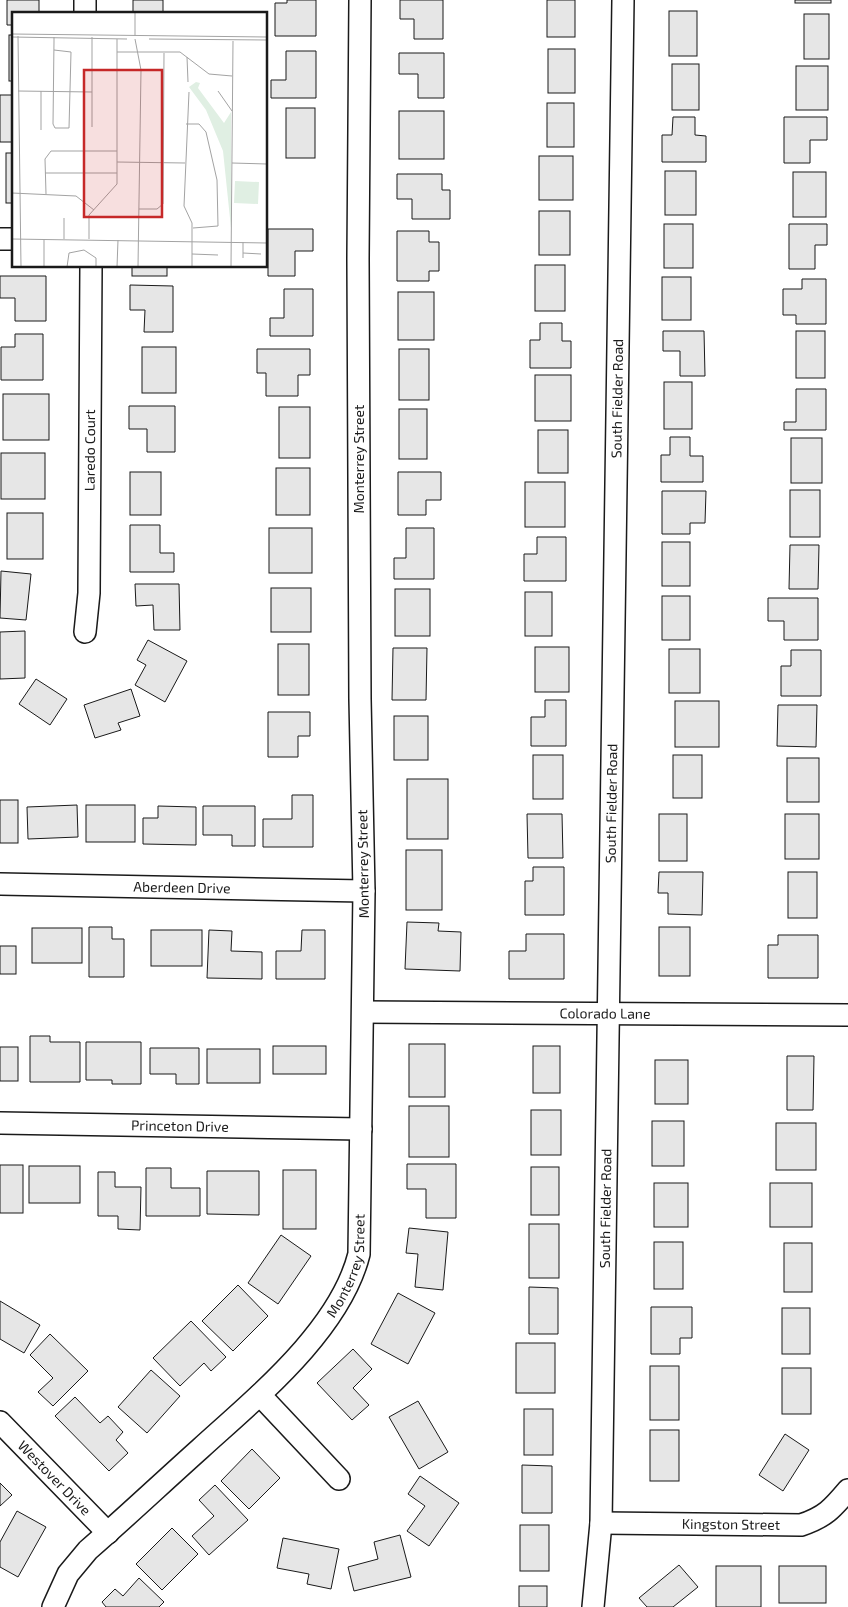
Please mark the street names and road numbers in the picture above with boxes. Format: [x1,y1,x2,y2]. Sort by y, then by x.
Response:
street label: South Fielder Road [607,339,626,458]
street label: Monterrey Street [350,405,367,513]
street label: Laredo Court [81,409,98,491]
street label: South Fielder Road [602,744,620,863]
street label: Monterrey Street [353,809,372,919]
street label: Aberdeen Drive [133,878,231,896]
street label: Colorado Lane [559,1004,651,1022]
street label: Princeton Drive [131,1116,229,1135]
street label: South Fielder Road [596,1149,614,1268]
street label: Monterrey Street [322,1214,368,1320]
street label: Westover Drive [15,1437,95,1518]
street label: Kingston Street [682,1515,780,1533]

